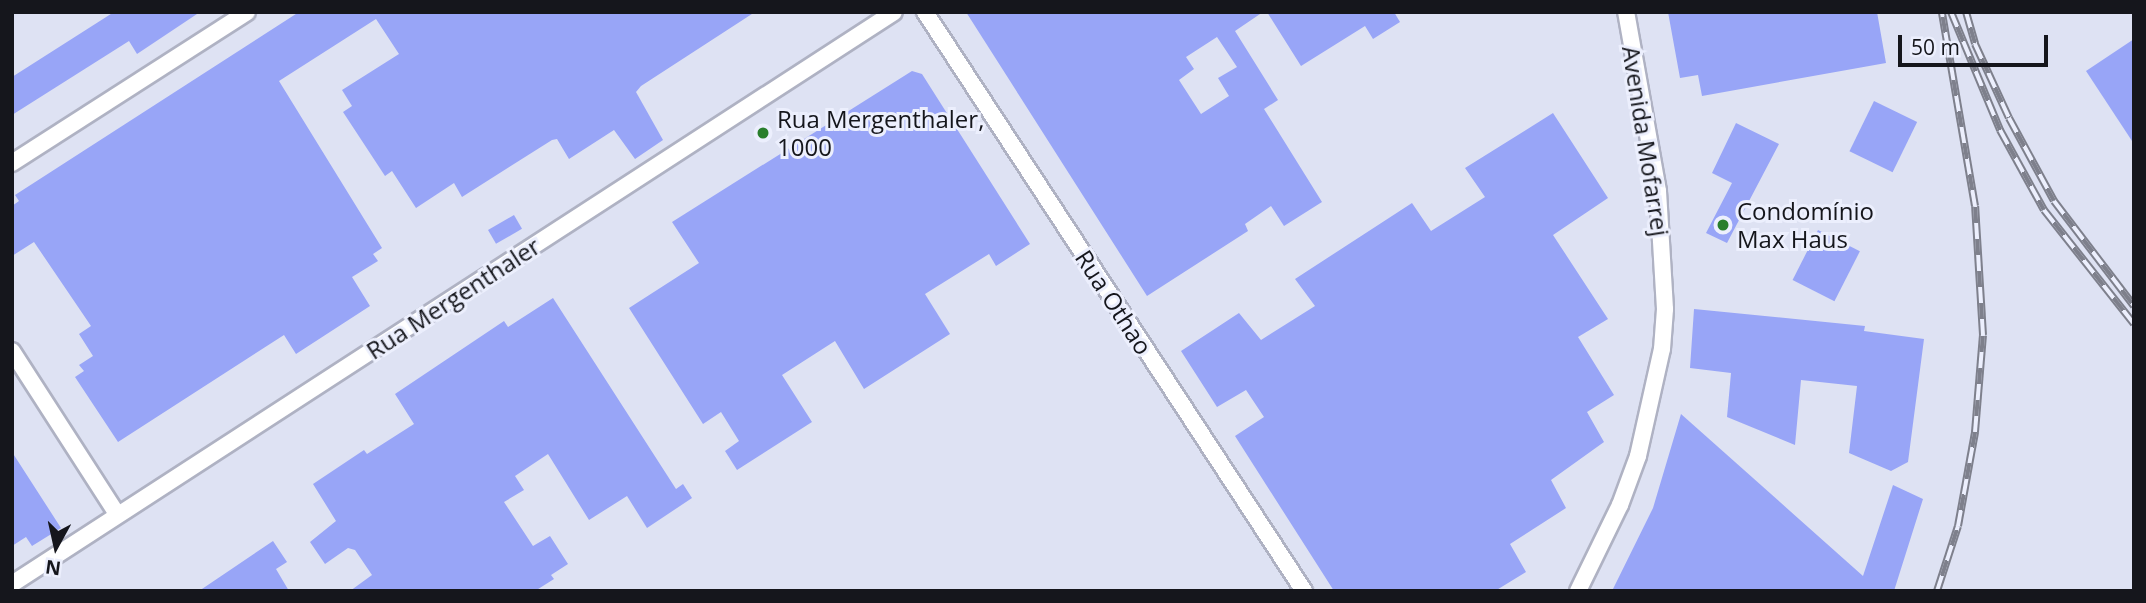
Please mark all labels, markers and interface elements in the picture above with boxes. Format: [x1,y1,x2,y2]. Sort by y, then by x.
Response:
scale bar [1901,21,2052,65]
text: 50 m [1911,33,1960,61]
street label: Avenida Mofarrej [1617,44,1675,238]
place label: Rua Mergenthaler, 1000 [777,105,984,161]
marker: Rua Mergenthaler, 1000 [755,125,771,141]
place label: Condomínio Max Haus [1737,197,1874,253]
marker: Condomínio Max Haus [1715,217,1731,233]
street label: Rua Mergenthaler [361,231,545,365]
street label: Rua Othao [1070,244,1158,360]
north arrow [21,512,91,582]
text: N [44,554,63,582]

